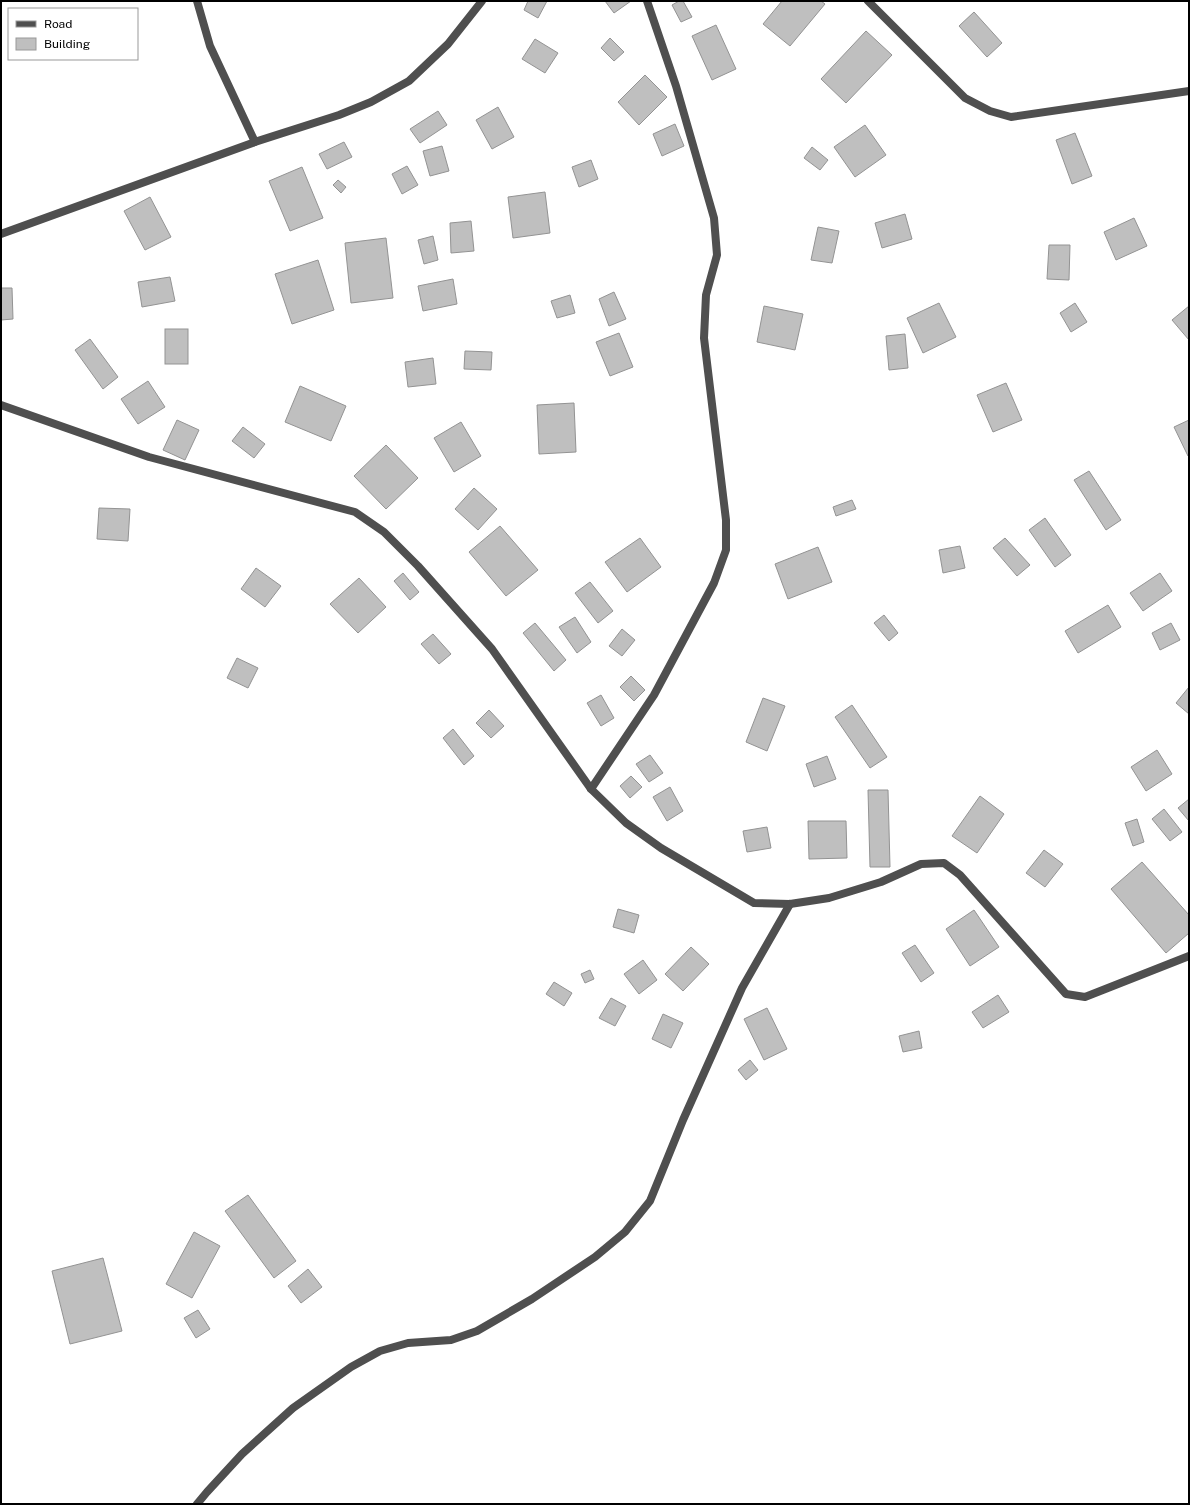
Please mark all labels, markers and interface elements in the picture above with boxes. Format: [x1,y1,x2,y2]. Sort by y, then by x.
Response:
legend [8,8,138,60]
text: Road [44,17,72,31]
text: Building [44,37,90,51]

